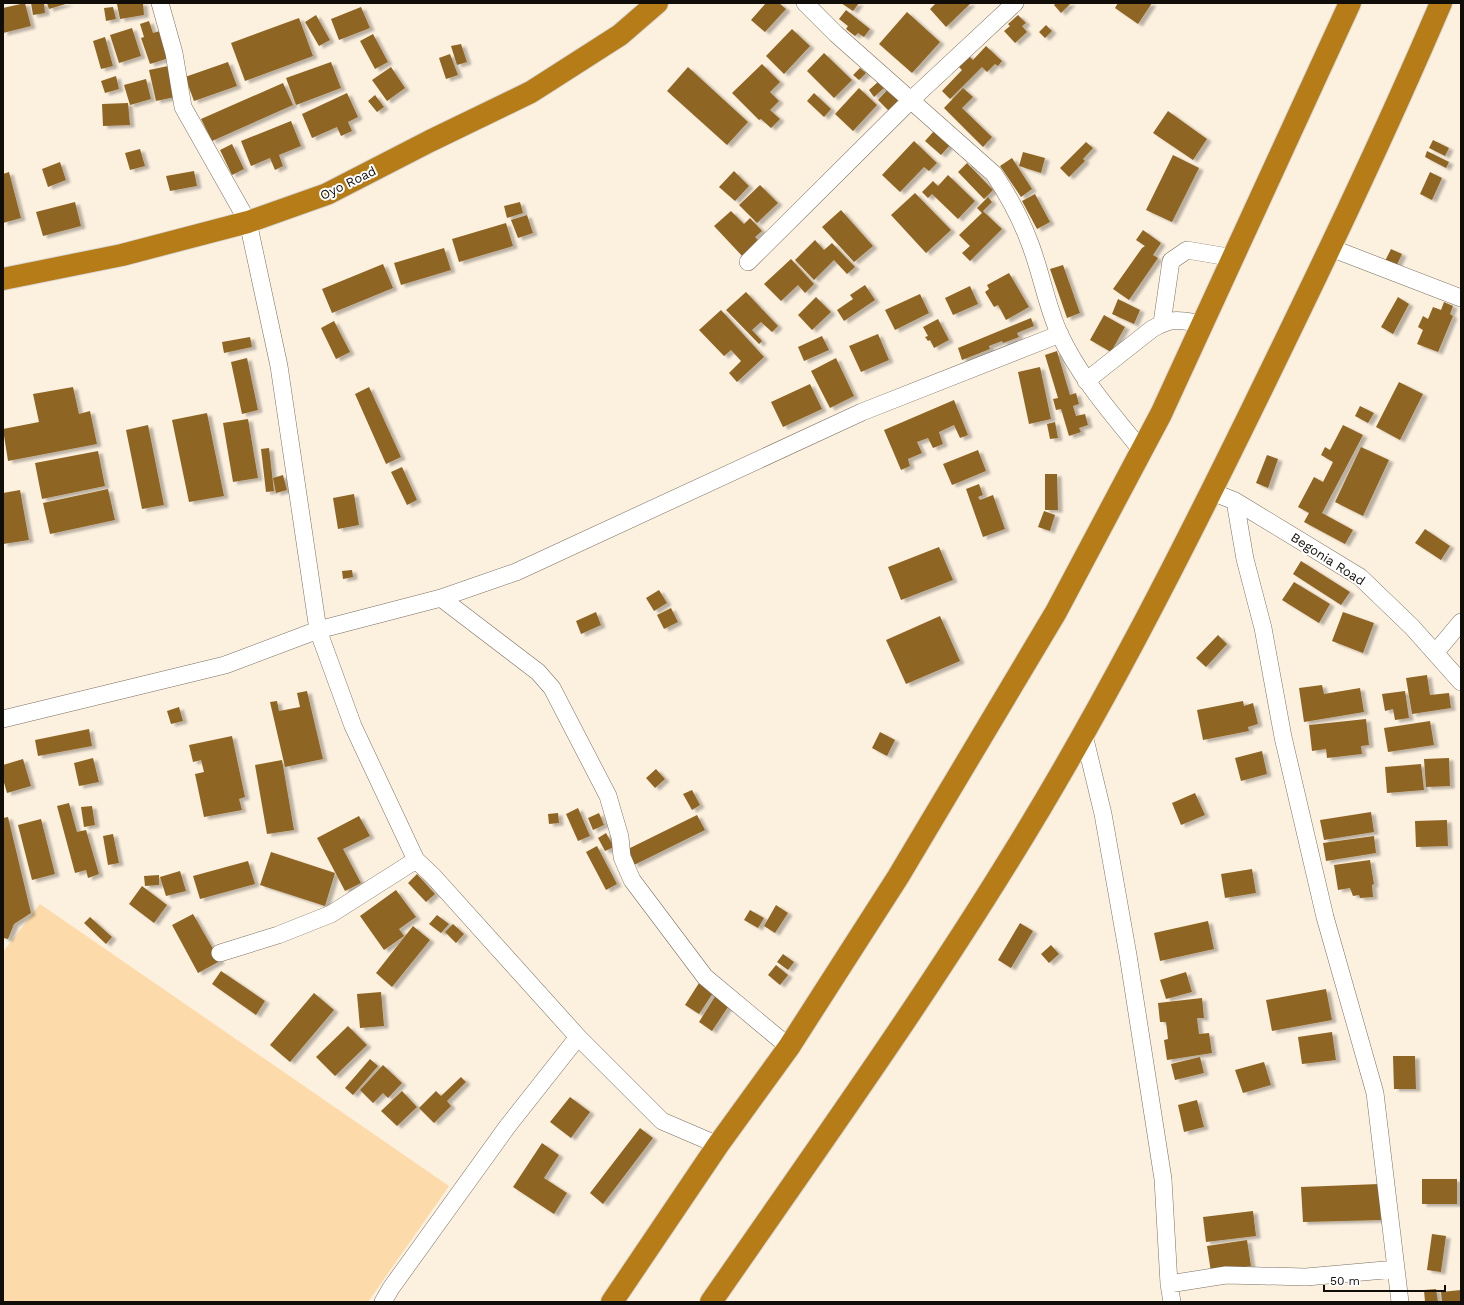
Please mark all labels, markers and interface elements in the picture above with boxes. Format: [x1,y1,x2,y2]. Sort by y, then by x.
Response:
street label: Oyo Road [318,163,378,203]
street label: Begonia Road [1288,529,1368,589]
scale bar [1324,1267,1445,1293]
text: 50 m [1330,1274,1360,1288]

